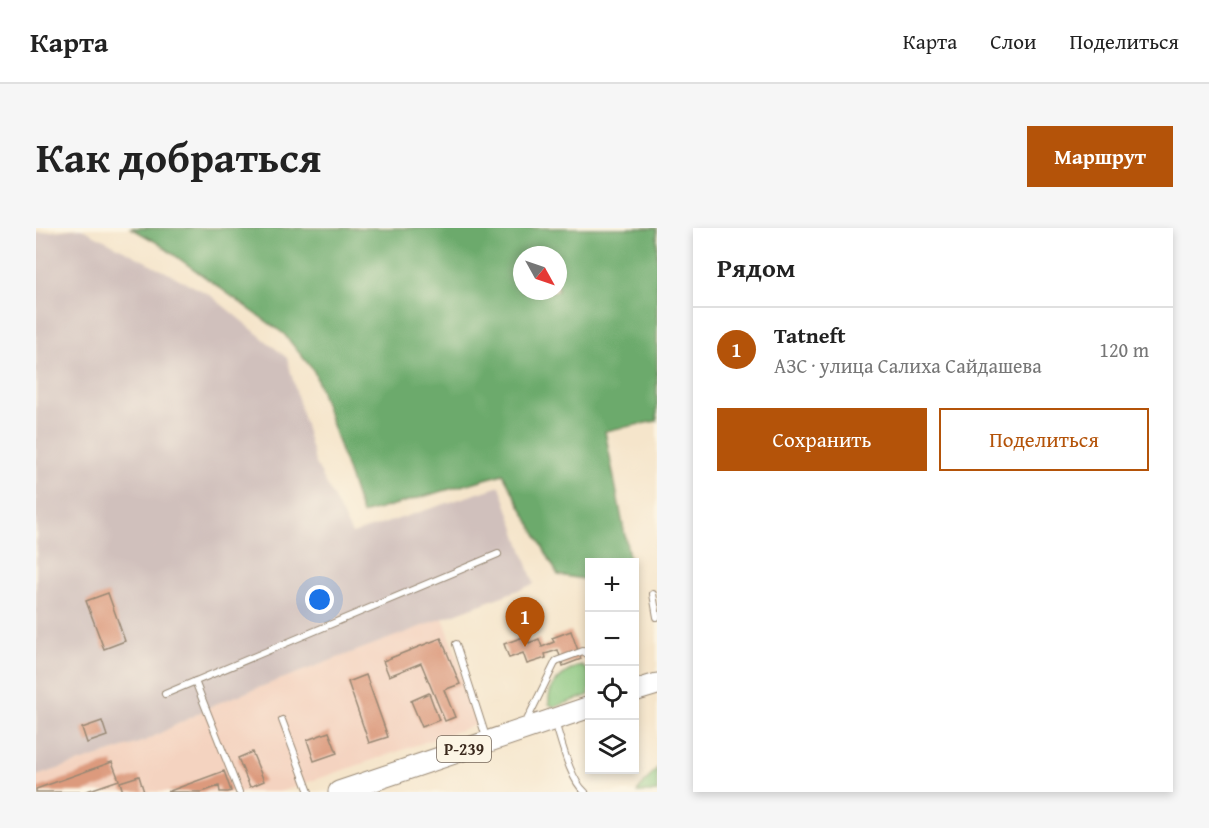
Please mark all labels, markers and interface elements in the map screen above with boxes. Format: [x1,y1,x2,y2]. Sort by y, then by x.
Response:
text: Карта [30,21,108,62]
text: Карта [903,26,957,57]
text: Слои [990,26,1036,57]
text: Поделиться [1069,26,1179,57]
text: Как добраться [36,126,321,187]
button: Маршрут [1027,126,1173,187]
north arrow [513,246,567,300]
text: Рядом [717,248,795,287]
text: Tatneft [774,319,846,351]
text: 1 [731,335,742,364]
text: 120 m [1099,335,1149,364]
text: АЗС · улица Салиха Сайдашева [774,351,1042,380]
button: Сохранить [717,408,927,471]
button: Поделиться [939,408,1149,471]
map controls [585,558,639,774]
button: + [585,558,639,612]
your location [305,585,334,614]
pin: 1 [506,598,544,647]
button: − [585,612,639,666]
button: locate [585,666,639,720]
button: layers [585,720,639,774]
road number: Р-239 [437,736,491,762]

